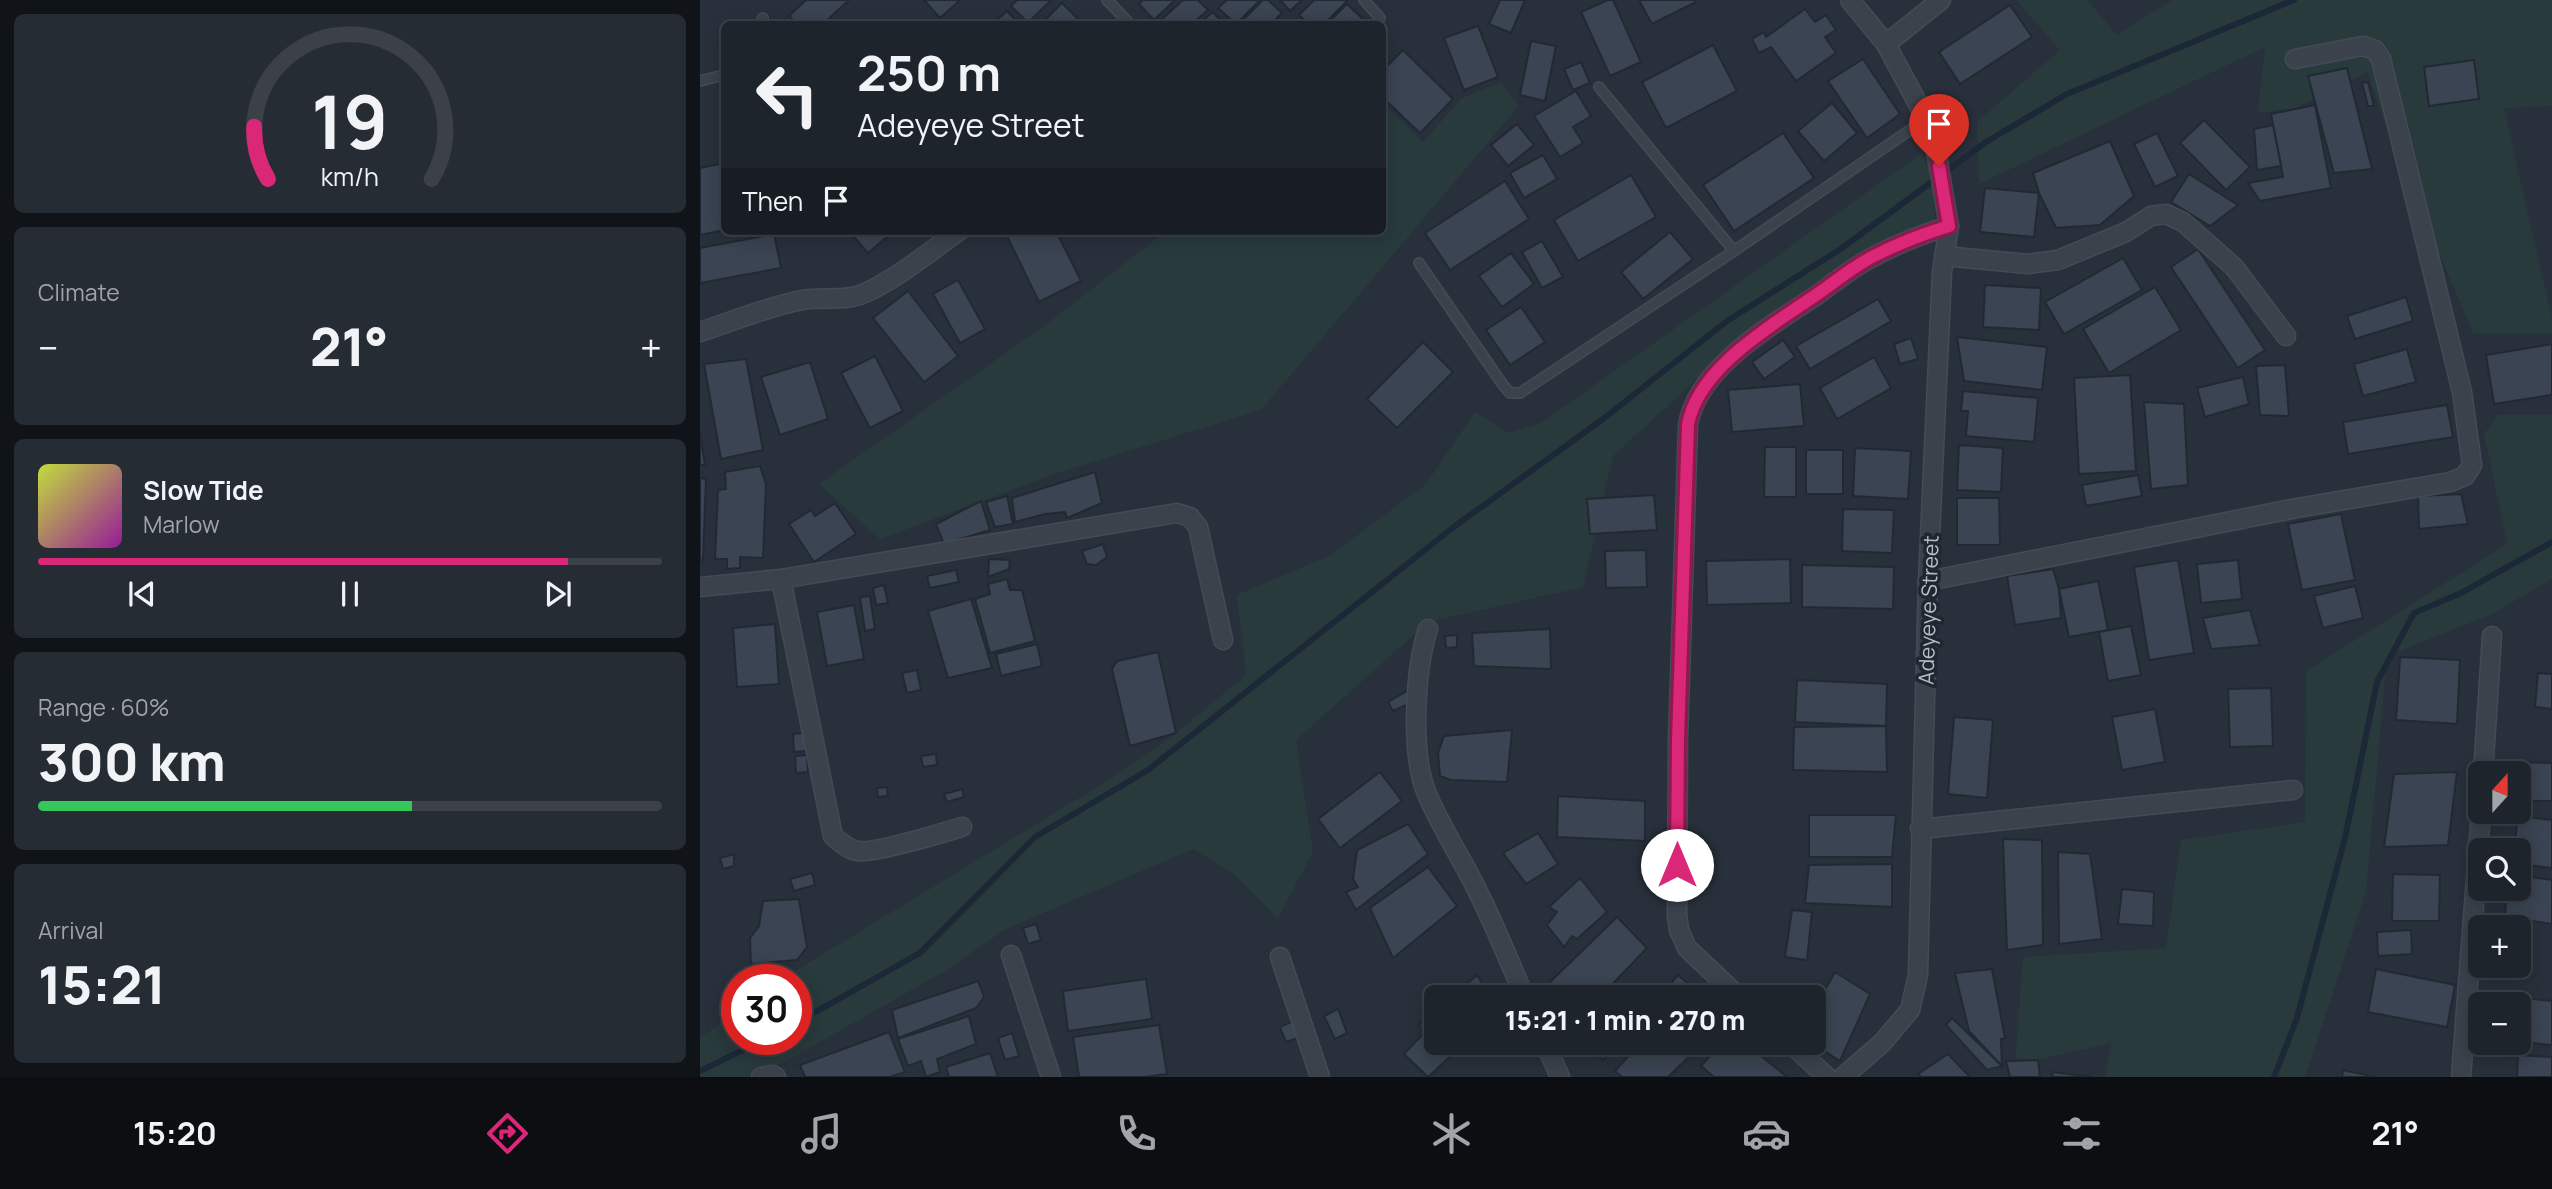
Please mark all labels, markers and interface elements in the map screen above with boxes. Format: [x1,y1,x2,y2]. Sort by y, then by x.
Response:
text: 250 m [857,39,1001,106]
icon: left [742,49,833,140]
text: 19 [311,72,389,172]
pin [1909,94,1969,166]
text: Adeyeye Street [857,103,1085,147]
icon: arrive [1920,105,1958,143]
text: km/h [321,159,379,194]
icon: arrive [817,182,855,220]
text: Then [742,183,803,219]
text: Climate [38,276,120,308]
text: 21° [310,311,389,382]
text: − [38,321,59,373]
text: + [640,321,662,373]
text: Slow Tide [143,472,264,508]
text: Marlow [143,508,220,540]
street label: Adeyeye Street [1911,535,1945,685]
icon: previous [123,575,161,613]
icon: pause [331,575,369,613]
icon: next [539,575,577,613]
text: Range · 60% [38,691,169,723]
text: 300 km [38,726,226,797]
north arrow [2468,761,2530,824]
map controls [2468,761,2531,1055]
position arrow [1640,828,1714,902]
button: search [2468,838,2531,901]
text: Arrival [38,914,104,946]
button: + [2468,915,2531,978]
text: 15:21 [38,949,166,1020]
speed limit sign: 30 [721,964,812,1055]
button: − [2468,992,2531,1055]
text: 15:21 · 1 min · 270 m [1505,1002,1745,1038]
icon: directions [483,1109,532,1158]
icon: music [797,1109,846,1158]
icon: phone [1112,1109,1161,1158]
icon: climate [1427,1109,1476,1158]
icon: car [1742,1109,1791,1158]
icon: filters [2057,1109,2106,1158]
text: 15:20 [133,1111,217,1155]
text: 21° [2372,1111,2419,1155]

